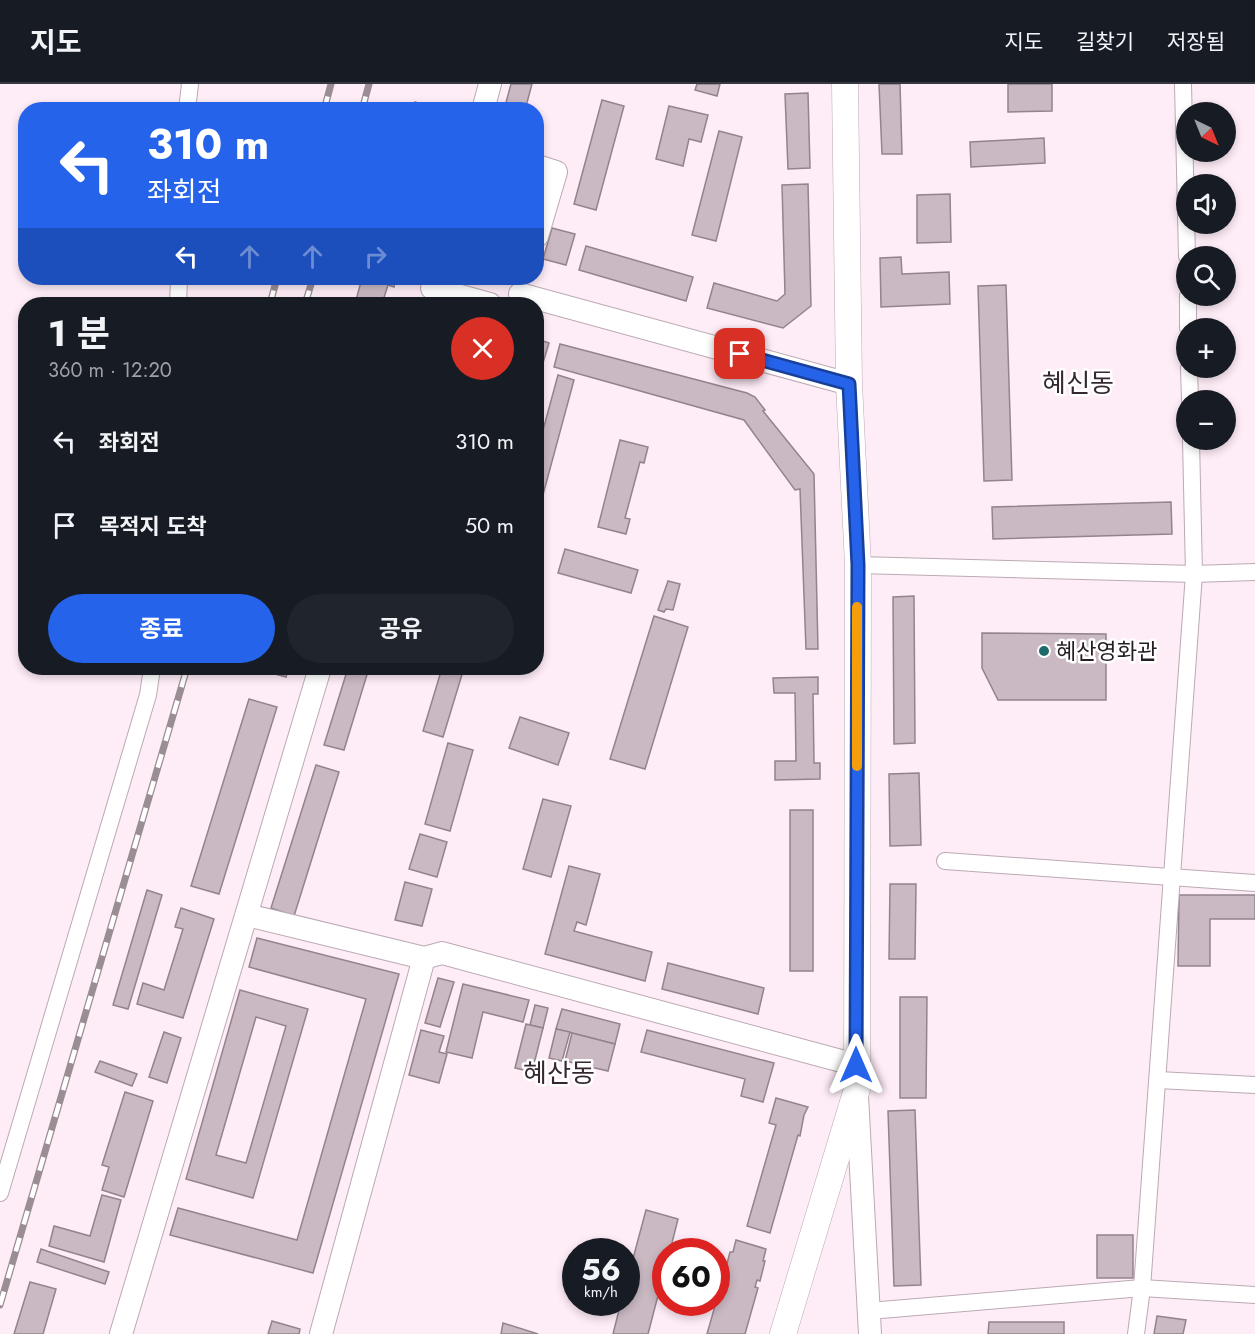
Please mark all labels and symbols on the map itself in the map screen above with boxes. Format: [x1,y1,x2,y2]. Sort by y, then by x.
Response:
north arrow [1176,102,1236,162]
pin [714,328,765,379]
district label: 혜신동 [1042,364,1114,402]
place label: 혜산영화관 [1056,635,1157,667]
marker: 혜산영화관 [1037,644,1051,658]
position arrow [824,1033,888,1097]
district label: 혜산동 [523,1054,595,1092]
speed limit sign: 60 [652,1238,730,1316]

